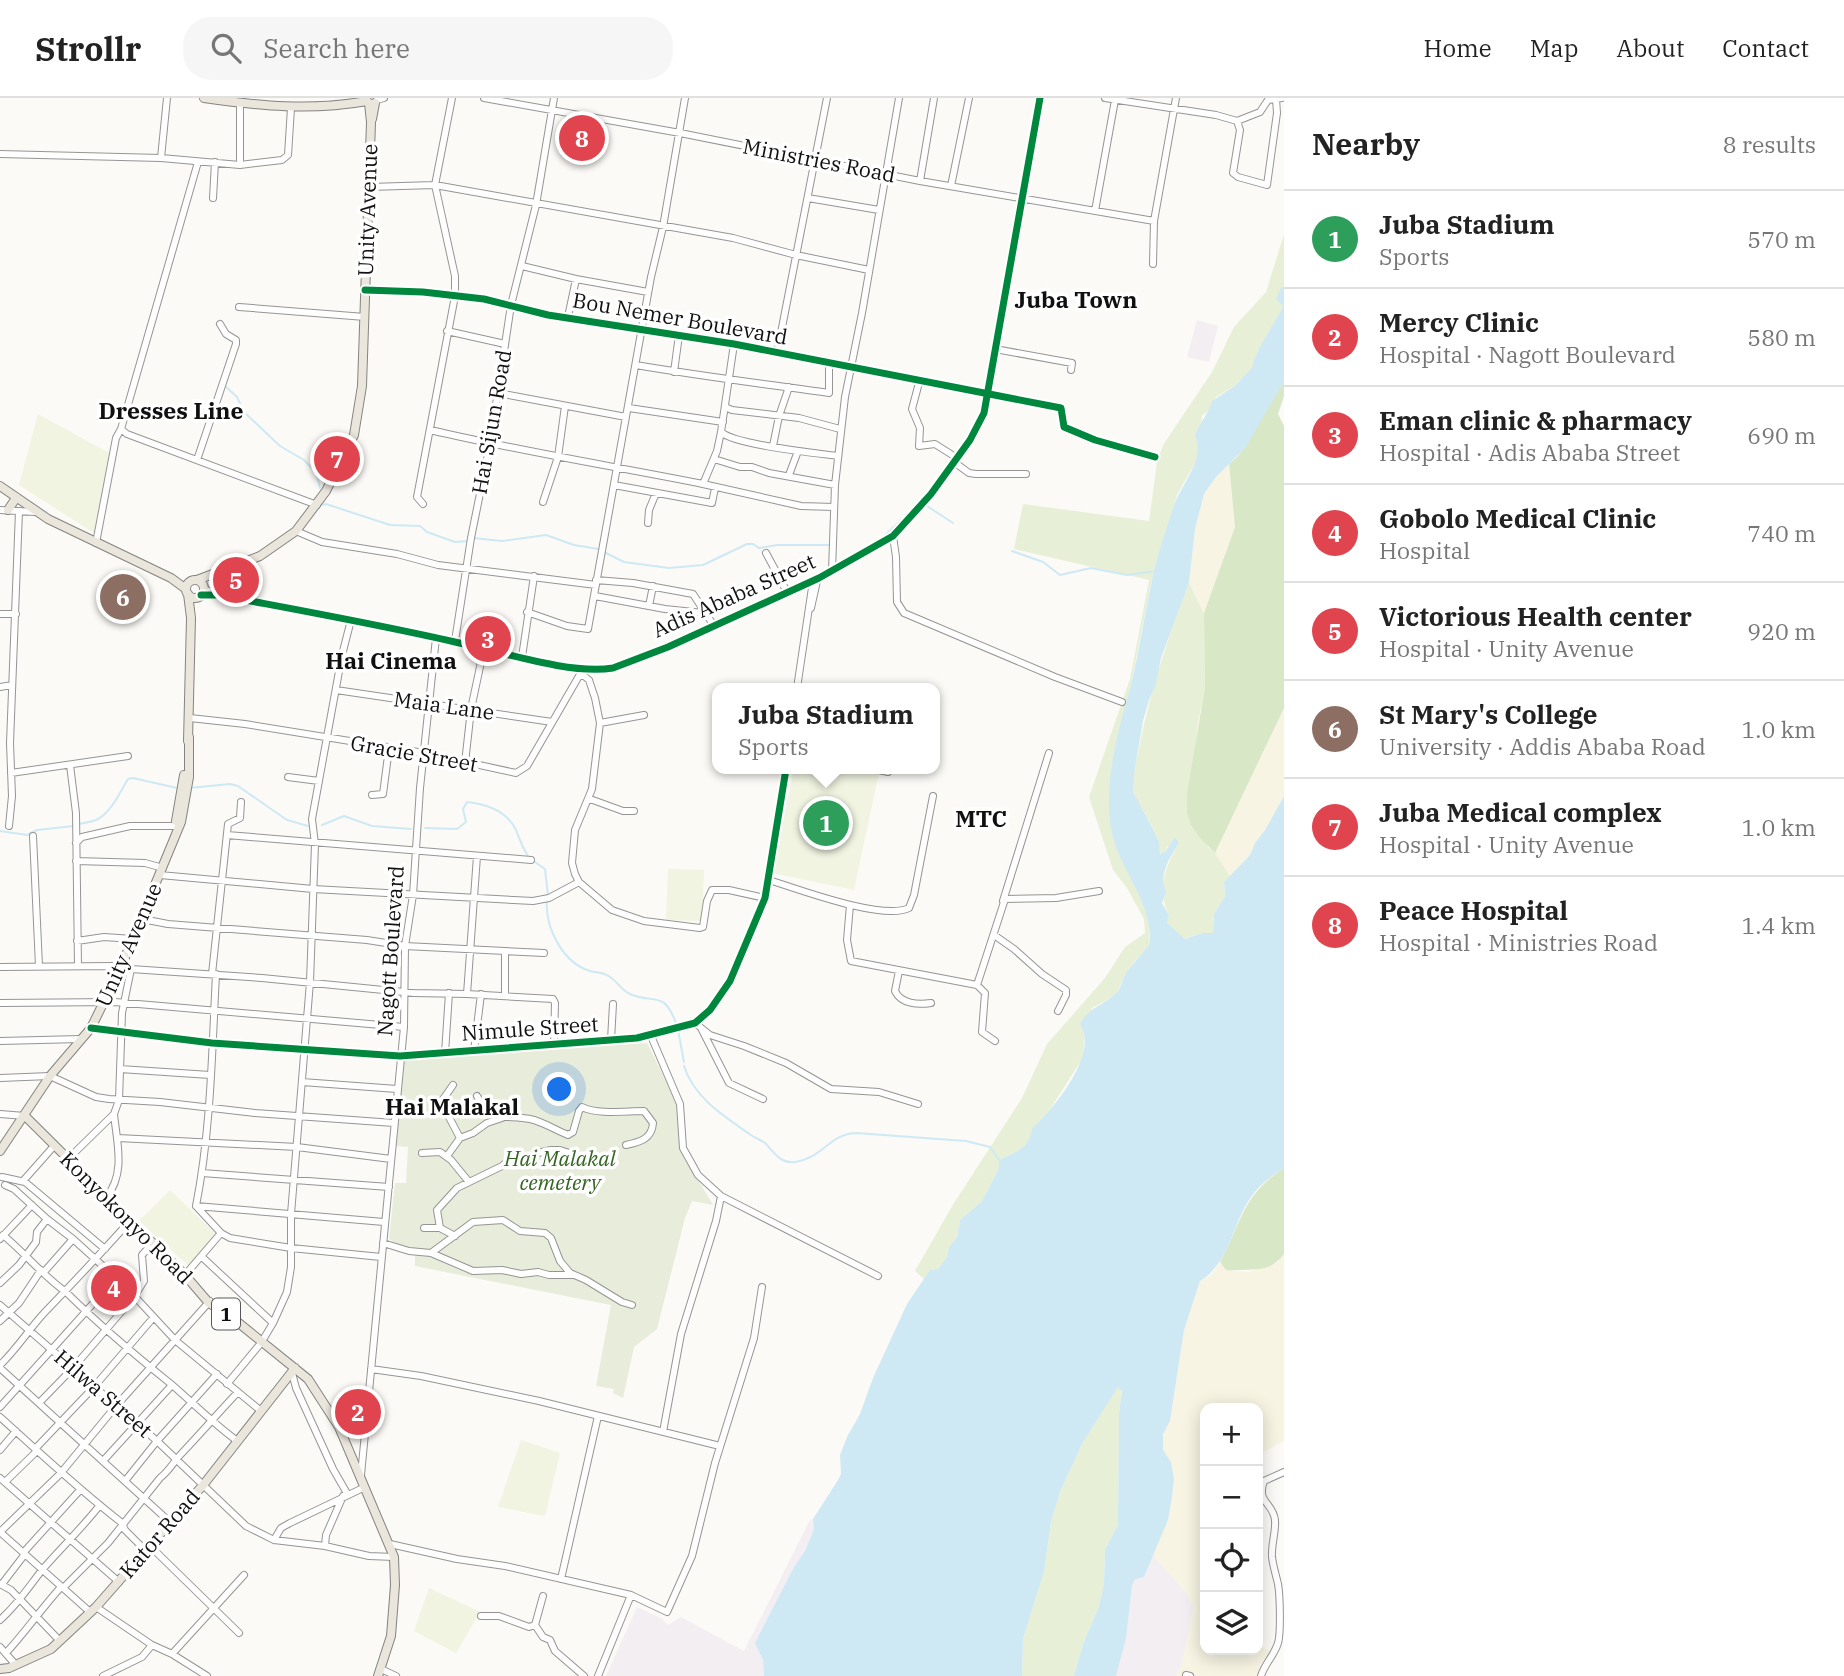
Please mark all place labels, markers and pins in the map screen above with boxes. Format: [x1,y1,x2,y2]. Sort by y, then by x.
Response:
pin: 8 [559,112,605,164]
pin: 7 [314,433,360,485]
pin: 5 [213,554,259,606]
pin: 6 [100,571,146,623]
pin: 3 [465,613,511,665]
pin: 1 [803,797,849,849]
pin: 4 [91,1262,137,1314]
pin: 2 [335,1386,381,1438]

